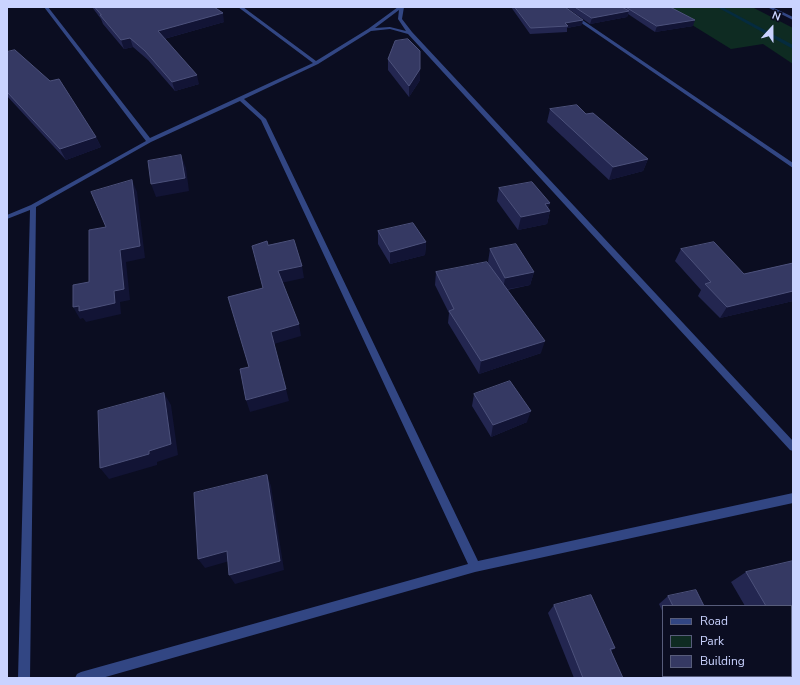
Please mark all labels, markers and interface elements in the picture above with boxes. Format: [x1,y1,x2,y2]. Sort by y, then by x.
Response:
north arrow [752,8,792,48]
text: N [770,8,783,25]
legend [662,605,792,677]
text: Road [700,613,728,629]
text: Park [700,633,724,649]
text: Building [700,653,745,669]

